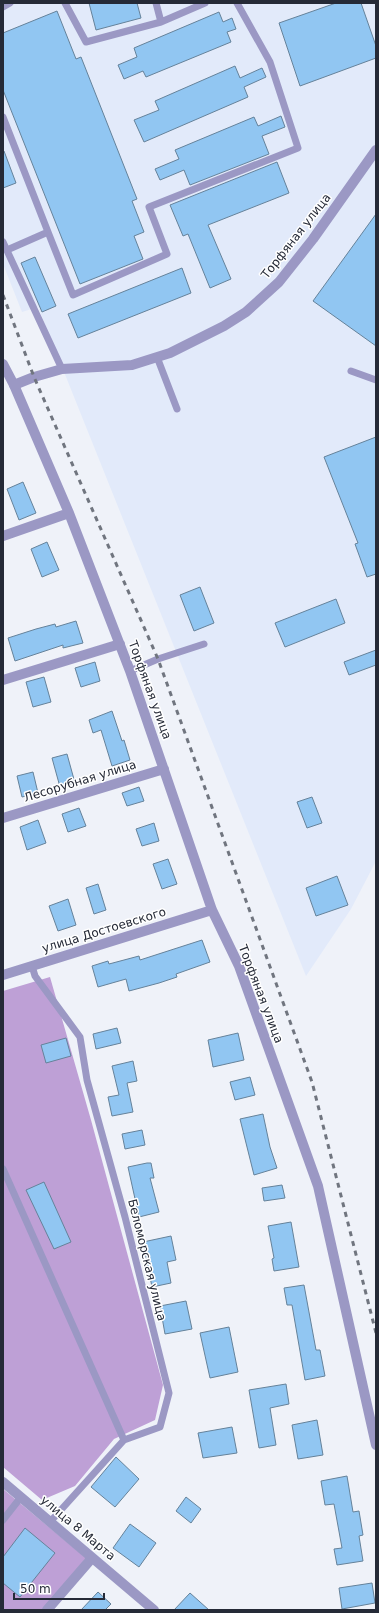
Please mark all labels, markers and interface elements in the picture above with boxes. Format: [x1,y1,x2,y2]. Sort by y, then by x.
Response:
street label: Торфяная улица [258,191,334,282]
street label: Торфяная улица [125,638,174,741]
street label: Лесорубная улица [22,757,138,805]
street label: улица Достоевского [40,904,168,956]
street label: Торфяная улица [235,942,286,1045]
street label: Беломорская улица [125,1198,169,1322]
street label: улица 8 Марта [38,1493,118,1563]
scale bar [14,1575,104,1601]
text: 50 m [20,1582,51,1596]

